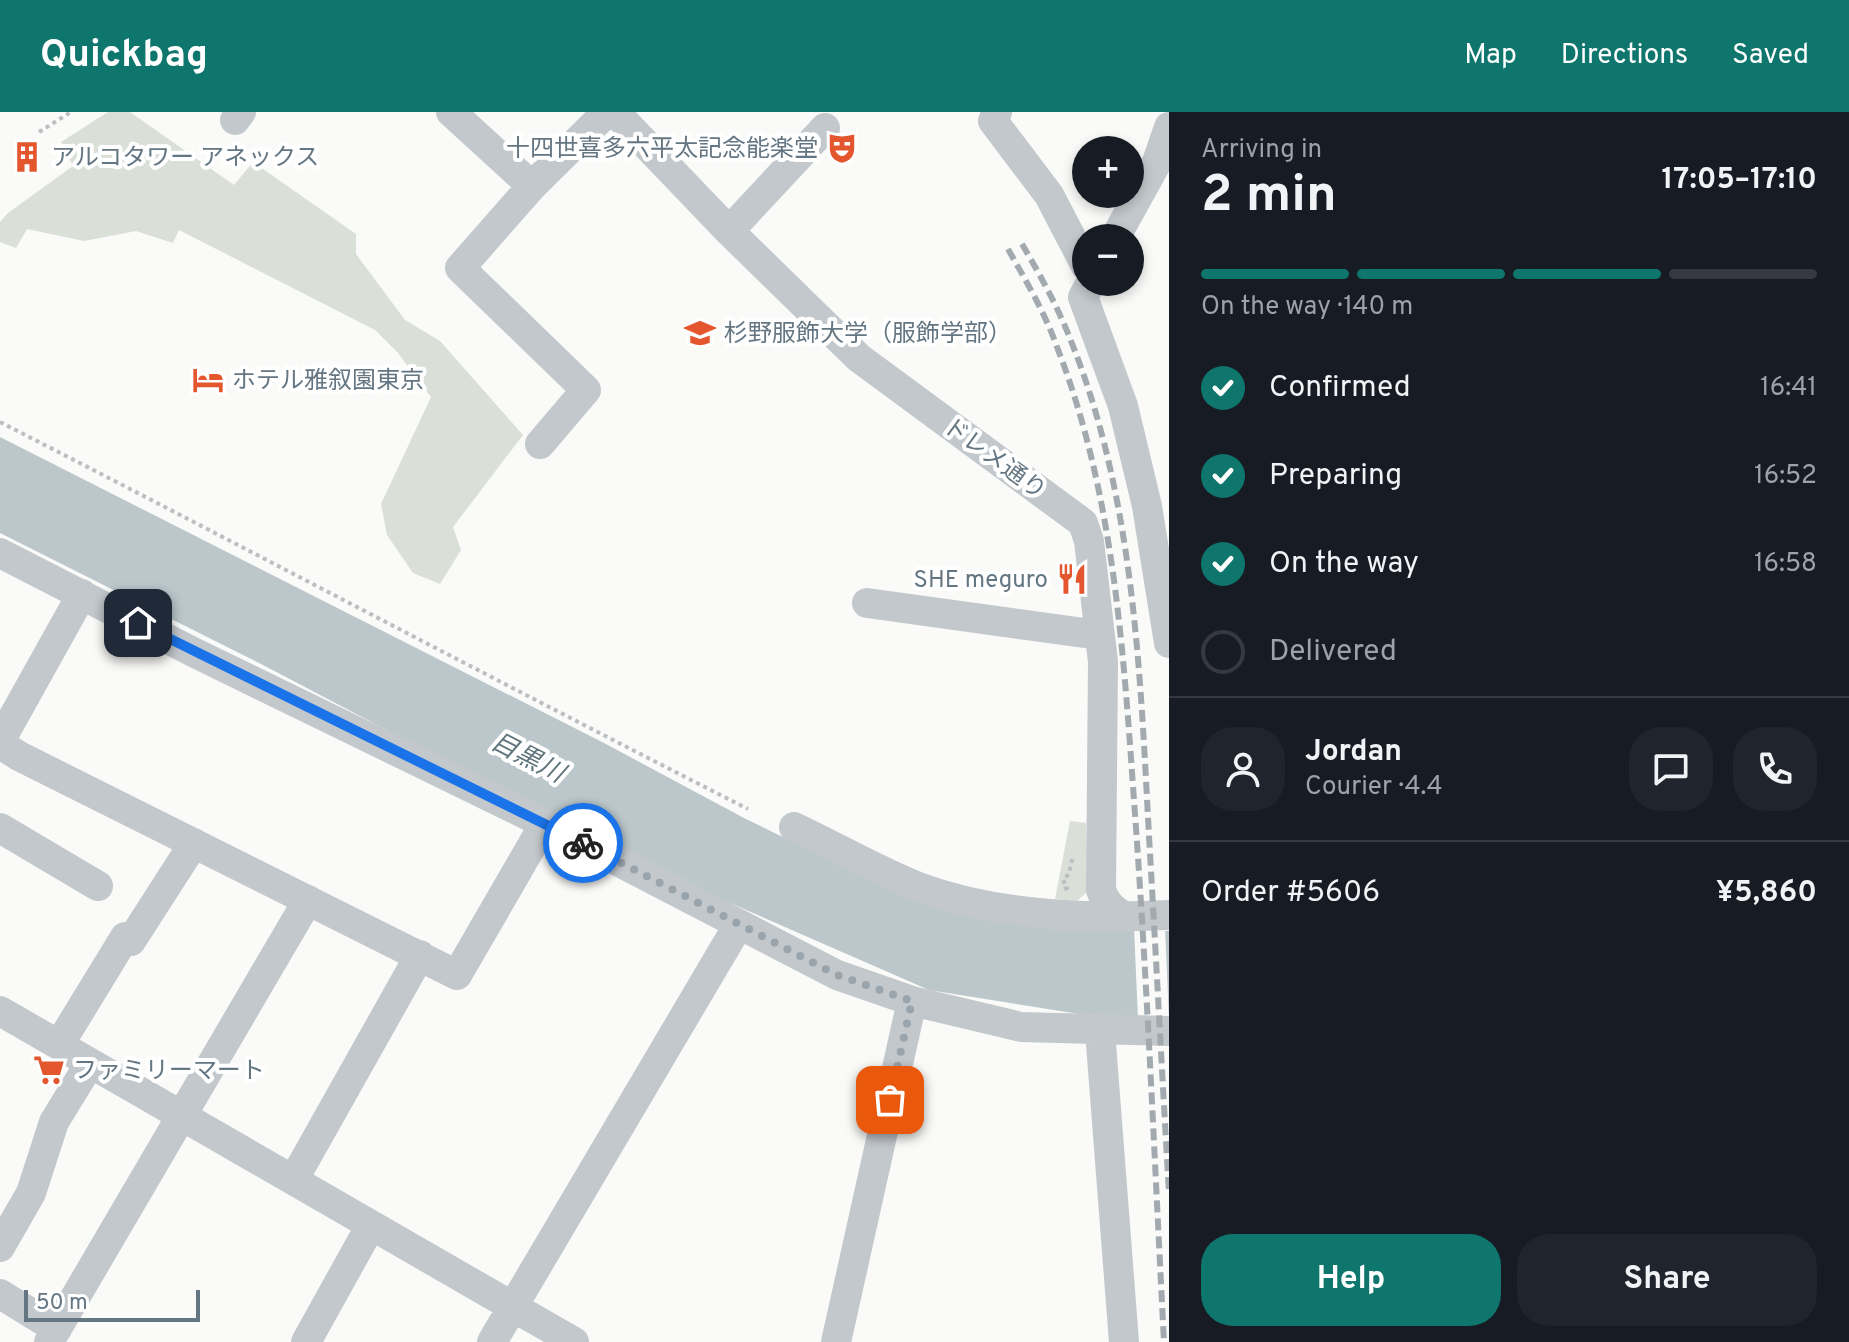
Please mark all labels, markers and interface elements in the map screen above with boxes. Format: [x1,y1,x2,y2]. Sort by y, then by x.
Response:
text: Quickbag [40,32,208,81]
text: Map [1464,38,1517,74]
text: Directions [1561,38,1688,74]
text: Saved [1732,38,1809,74]
theatre icon: 十四世喜多六平太記念能楽堂 [825,131,859,165]
text: Arriving in [1201,134,1322,167]
place label: 十四世喜多六平太記念能楽堂 [506,135,818,165]
map controls [1072,136,1144,296]
button: + [1072,136,1144,208]
building icon: アルコタワー アネックス [10,140,44,174]
place label: アルコタワー アネックス [51,144,319,174]
text: 17:05–17:10 [1661,162,1817,199]
text: 2 min [1201,164,1337,230]
button: − [1072,224,1144,296]
text: On the way · 140 m [1201,291,1413,324]
school or university icon: 杉野服飾大学（服飾学部） [683,316,717,350]
place label: 杉野服飾大学（服飾学部） [724,320,1012,350]
hotel icon: ホテル雅叙園東京 [191,363,225,397]
icon: check [1201,366,1245,410]
place label: ホテル雅叙園東京 [232,367,424,397]
text: Confirmed [1269,370,1411,407]
text: 16:41 [1760,372,1817,405]
street label: ドレメ通り [936,412,1051,507]
icon: check [1201,454,1245,498]
text: Preparing [1269,458,1402,495]
text: 16:52 [1754,460,1817,493]
icon: check [1201,542,1245,586]
text: On the way [1269,546,1419,583]
text: 16:58 [1754,548,1817,581]
restaurant icon: SHE meguro [1055,562,1089,596]
place label: SHE meguro [914,566,1048,596]
pin [104,589,172,657]
icon: home [116,601,160,645]
text: Delivered [1269,634,1397,671]
water label: 目黒川 [485,727,572,793]
button: person [1201,727,1285,811]
button: chat [1629,727,1713,811]
button: phone [1733,727,1817,811]
text: Jordan [1305,734,1402,771]
text: Courier · 4.4 [1305,771,1443,804]
courier [543,803,623,883]
icon: bike [561,821,605,865]
text: Order #5606 [1201,875,1380,912]
text: ¥5,860 [1716,875,1817,912]
supermarket icon: ファミリーマート [32,1053,66,1087]
place label: ファミリーマート [73,1057,265,1087]
pin [856,1066,924,1134]
icon: bag [868,1078,912,1122]
button: Help [1201,1234,1501,1326]
button: Share [1517,1234,1817,1326]
scale bar [24,1286,200,1322]
text: 50 m [36,1290,88,1317]

